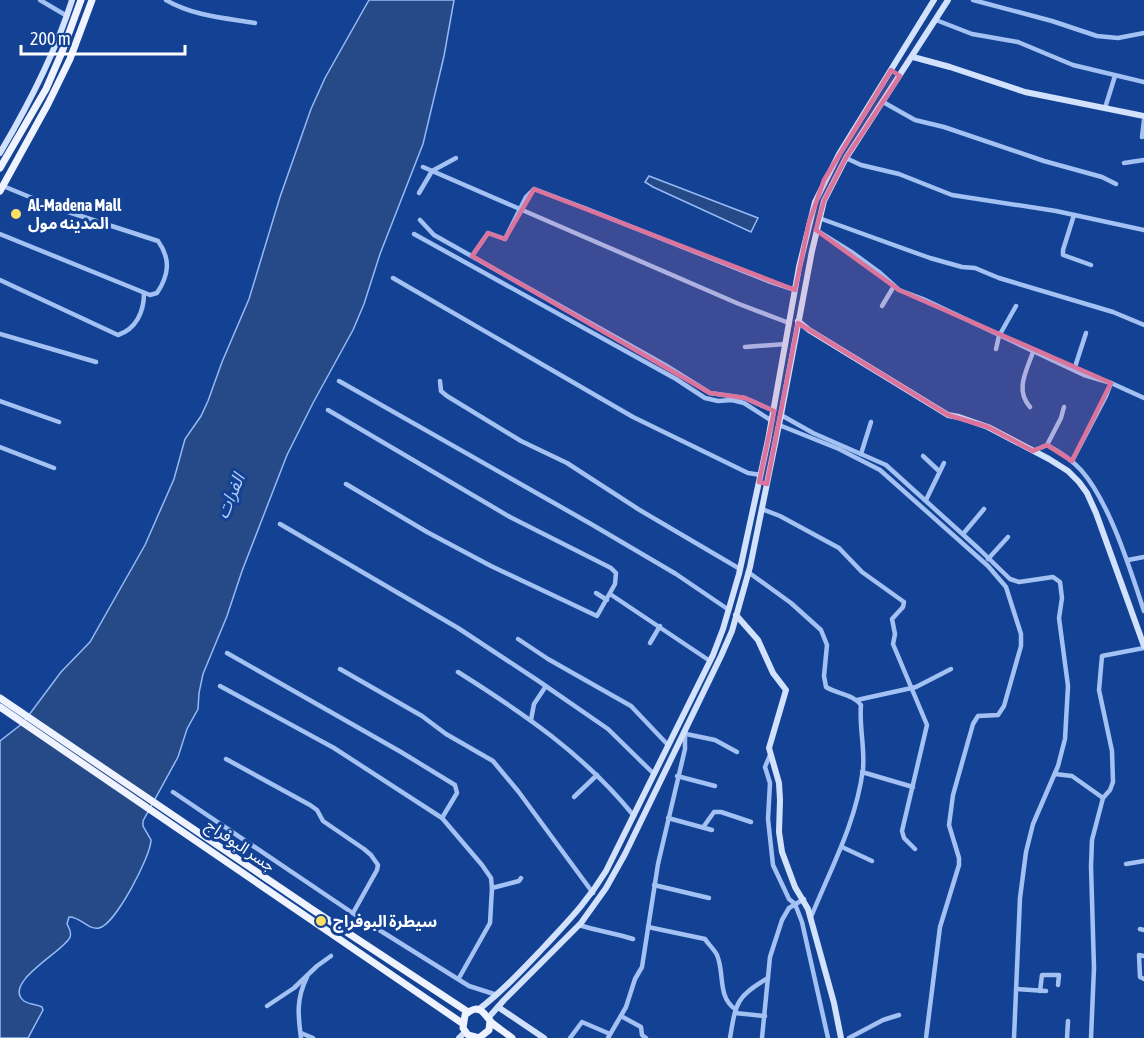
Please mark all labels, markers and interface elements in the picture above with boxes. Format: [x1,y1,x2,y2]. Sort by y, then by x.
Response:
scale bar [21,18,184,56]
text: 200 m [30,28,71,49]
place label: Al-Madena Mall المدينه مول [27,196,122,233]
marker: Al-Madena Mall المدينه مول [9,207,23,221]
water label: الفرات [211,469,250,522]
street label: جسر البوفراج [201,815,279,878]
place label: سيطرة البوفراج [333,912,437,933]
marker: سيطرة البوفراج [314,914,328,928]

